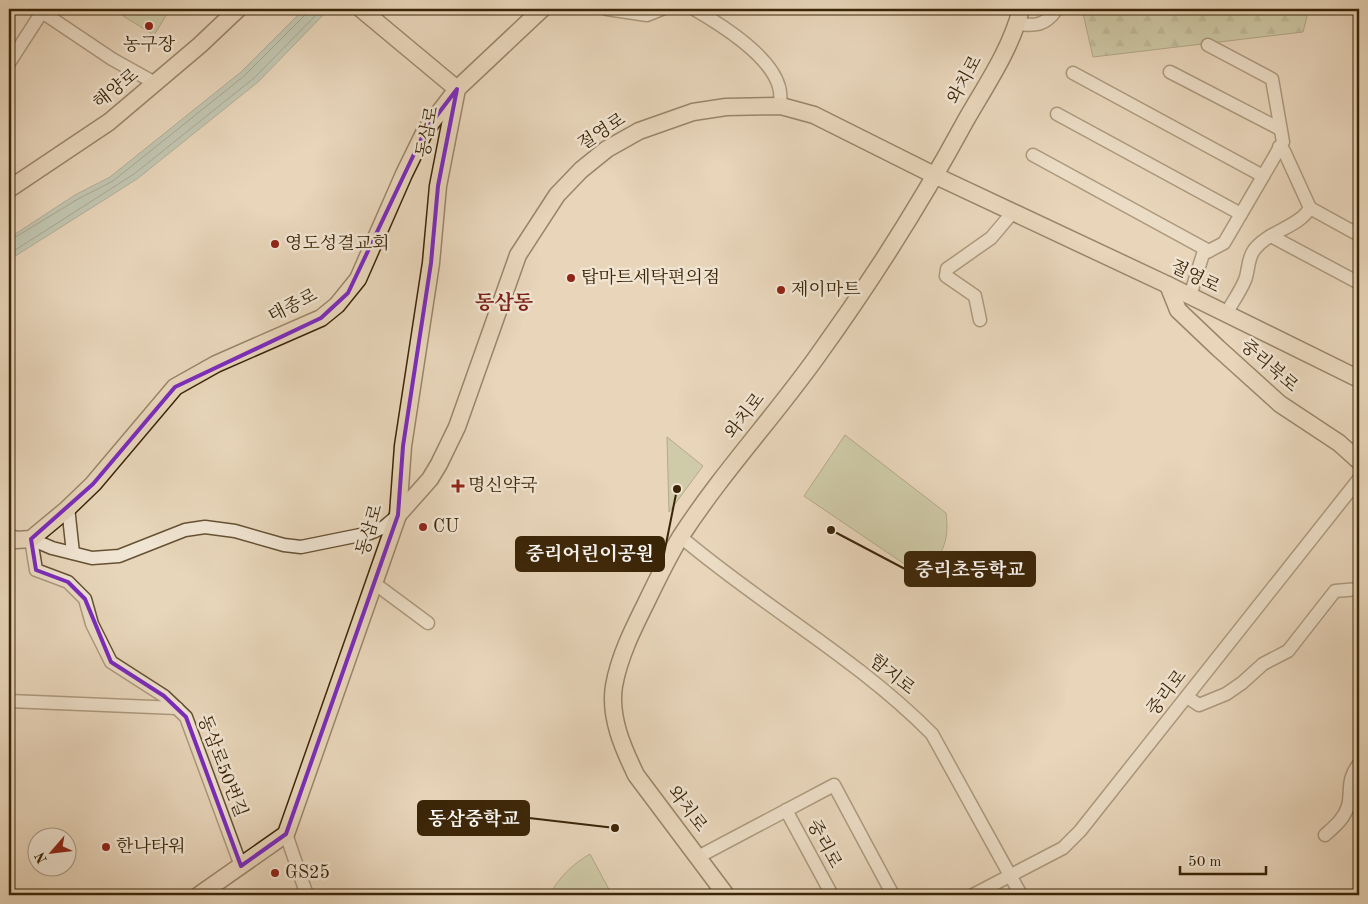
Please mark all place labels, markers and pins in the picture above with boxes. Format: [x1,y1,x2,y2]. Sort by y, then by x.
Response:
marker: 농구장 [143,20,155,32]
place label: 농구장 [123,35,176,54]
place label: 영도성결교회 [285,234,389,253]
marker: 영도성결교회 [269,238,281,250]
place label: 탑마트세탁편의점 [581,268,720,287]
marker: 탑마트세탁편의점 [565,272,577,284]
place label: 제이마트 [791,280,861,299]
marker: 제이마트 [775,284,787,296]
place label: 명신약국 [468,476,538,495]
marker: 명신약국 [452,480,464,492]
place label: CU [433,518,459,536]
marker: CU [417,521,429,533]
callout: 중리어린이공원 [516,537,664,571]
callout: 중리초등학교 [905,552,1035,586]
callout: 동삼중학교 [418,801,529,835]
place label: 한나타워 [116,837,186,856]
marker: 한나타워 [100,841,112,853]
place label: GS25 [285,864,330,882]
marker: GS25 [269,867,281,879]

